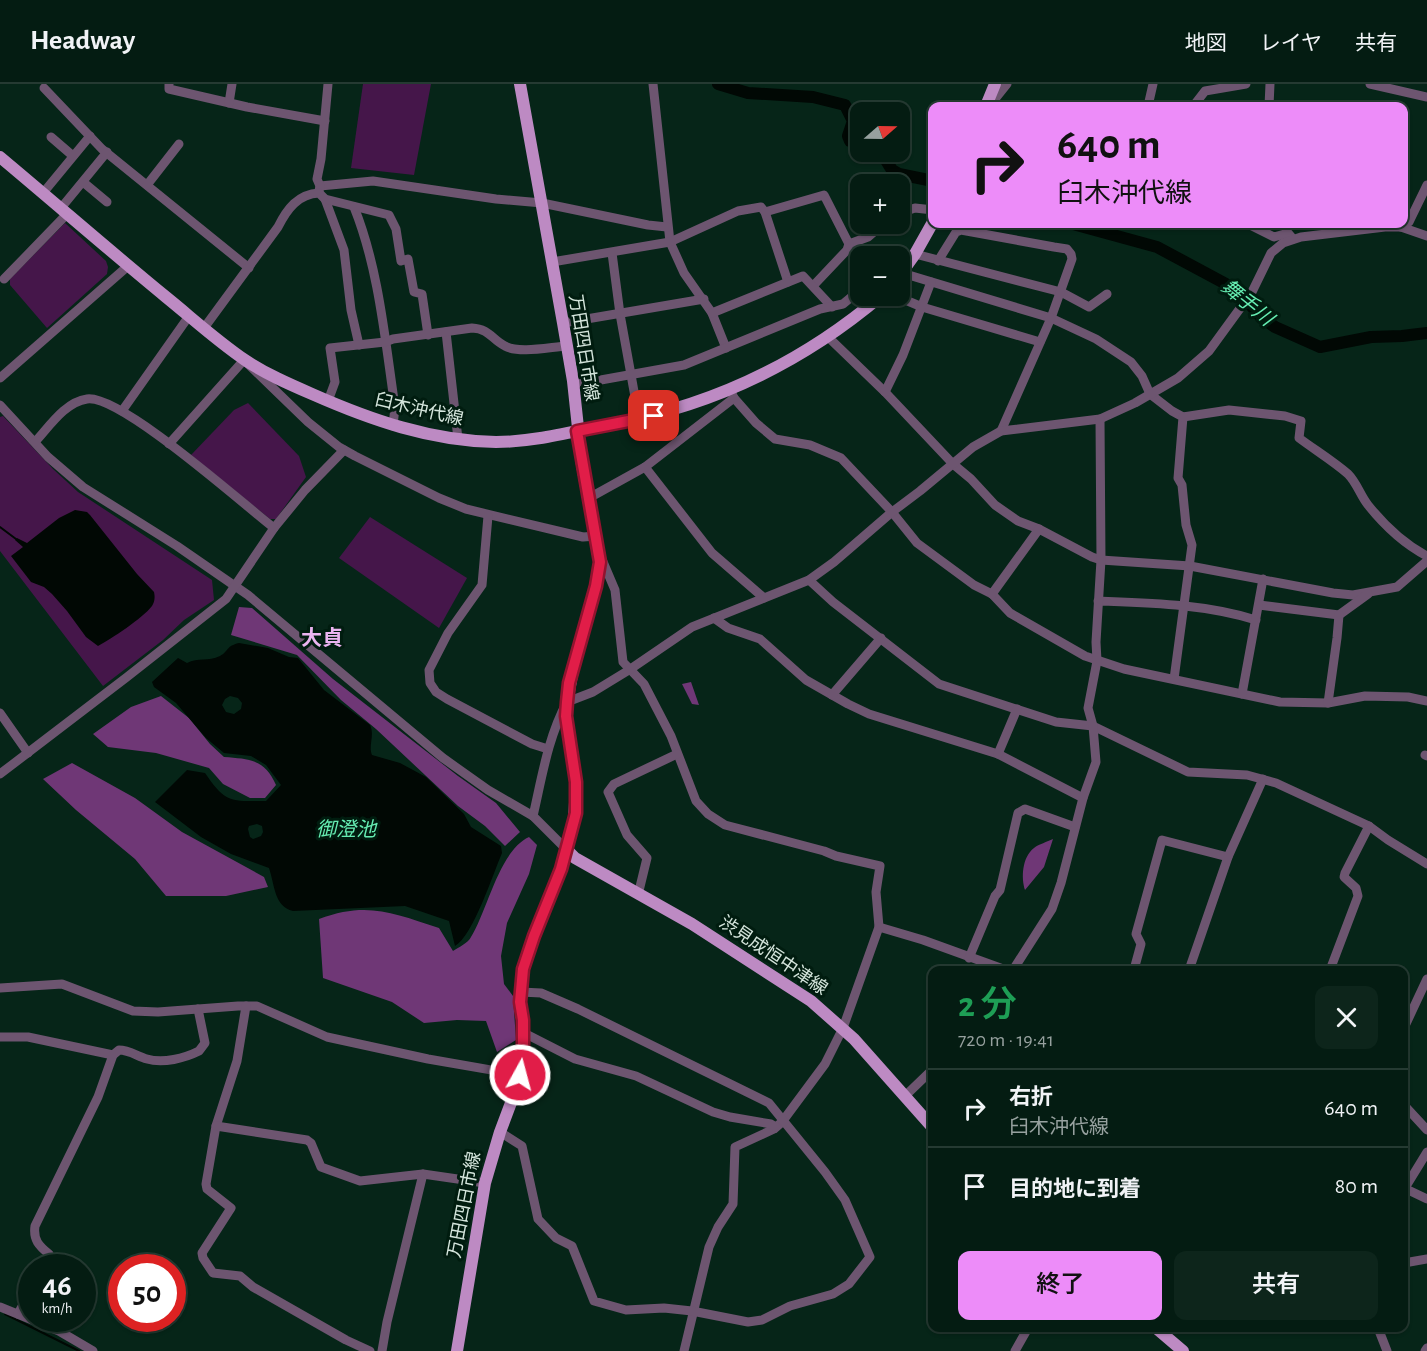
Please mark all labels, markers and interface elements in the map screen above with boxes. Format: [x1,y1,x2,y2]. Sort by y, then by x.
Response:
text: Headway [30,27,135,55]
text: 地図 [1185,33,1227,54]
text: レイヤ [1260,33,1322,54]
text: 共有 [1355,33,1397,54]
north arrow [850,102,910,162]
map controls [850,102,910,306]
text: 640 m [1057,124,1161,166]
icon: right [958,126,1036,204]
button: + [850,174,910,234]
text: 臼木沖代線 [1057,180,1192,207]
button: − [850,246,910,306]
water label: 舞手川 [1217,276,1279,331]
street label: 万田四日市線 [566,293,602,403]
street label: 臼木沖代線 [373,389,465,429]
pin [628,390,679,441]
icon: arrive [637,399,670,432]
district label: 大貞 [301,627,343,649]
water label: 御澄池 [316,819,378,840]
street label: 渋見成恒中津線 [716,912,831,999]
button: close [1315,986,1378,1049]
text: 2 分 [958,987,1016,1023]
text: 720 m · 19:41 [958,1030,1054,1050]
position arrow [488,1043,552,1107]
text: 右折 [1009,1086,1053,1108]
icon: right [958,1092,991,1125]
text: 640 m [1324,1097,1378,1119]
text: 臼木沖代線 [1009,1117,1109,1137]
street label: 万田四日市線 [444,1150,484,1260]
icon: arrive [958,1170,991,1203]
text: 80 m [1335,1175,1378,1197]
text: 目的地に到着 [1009,1178,1141,1200]
button: 終了 [958,1251,1162,1320]
button: 共有 [1174,1251,1378,1320]
speed limit sign: 50 [108,1254,186,1332]
text: 46 [42,1271,72,1301]
text: km/h [42,1301,72,1316]

